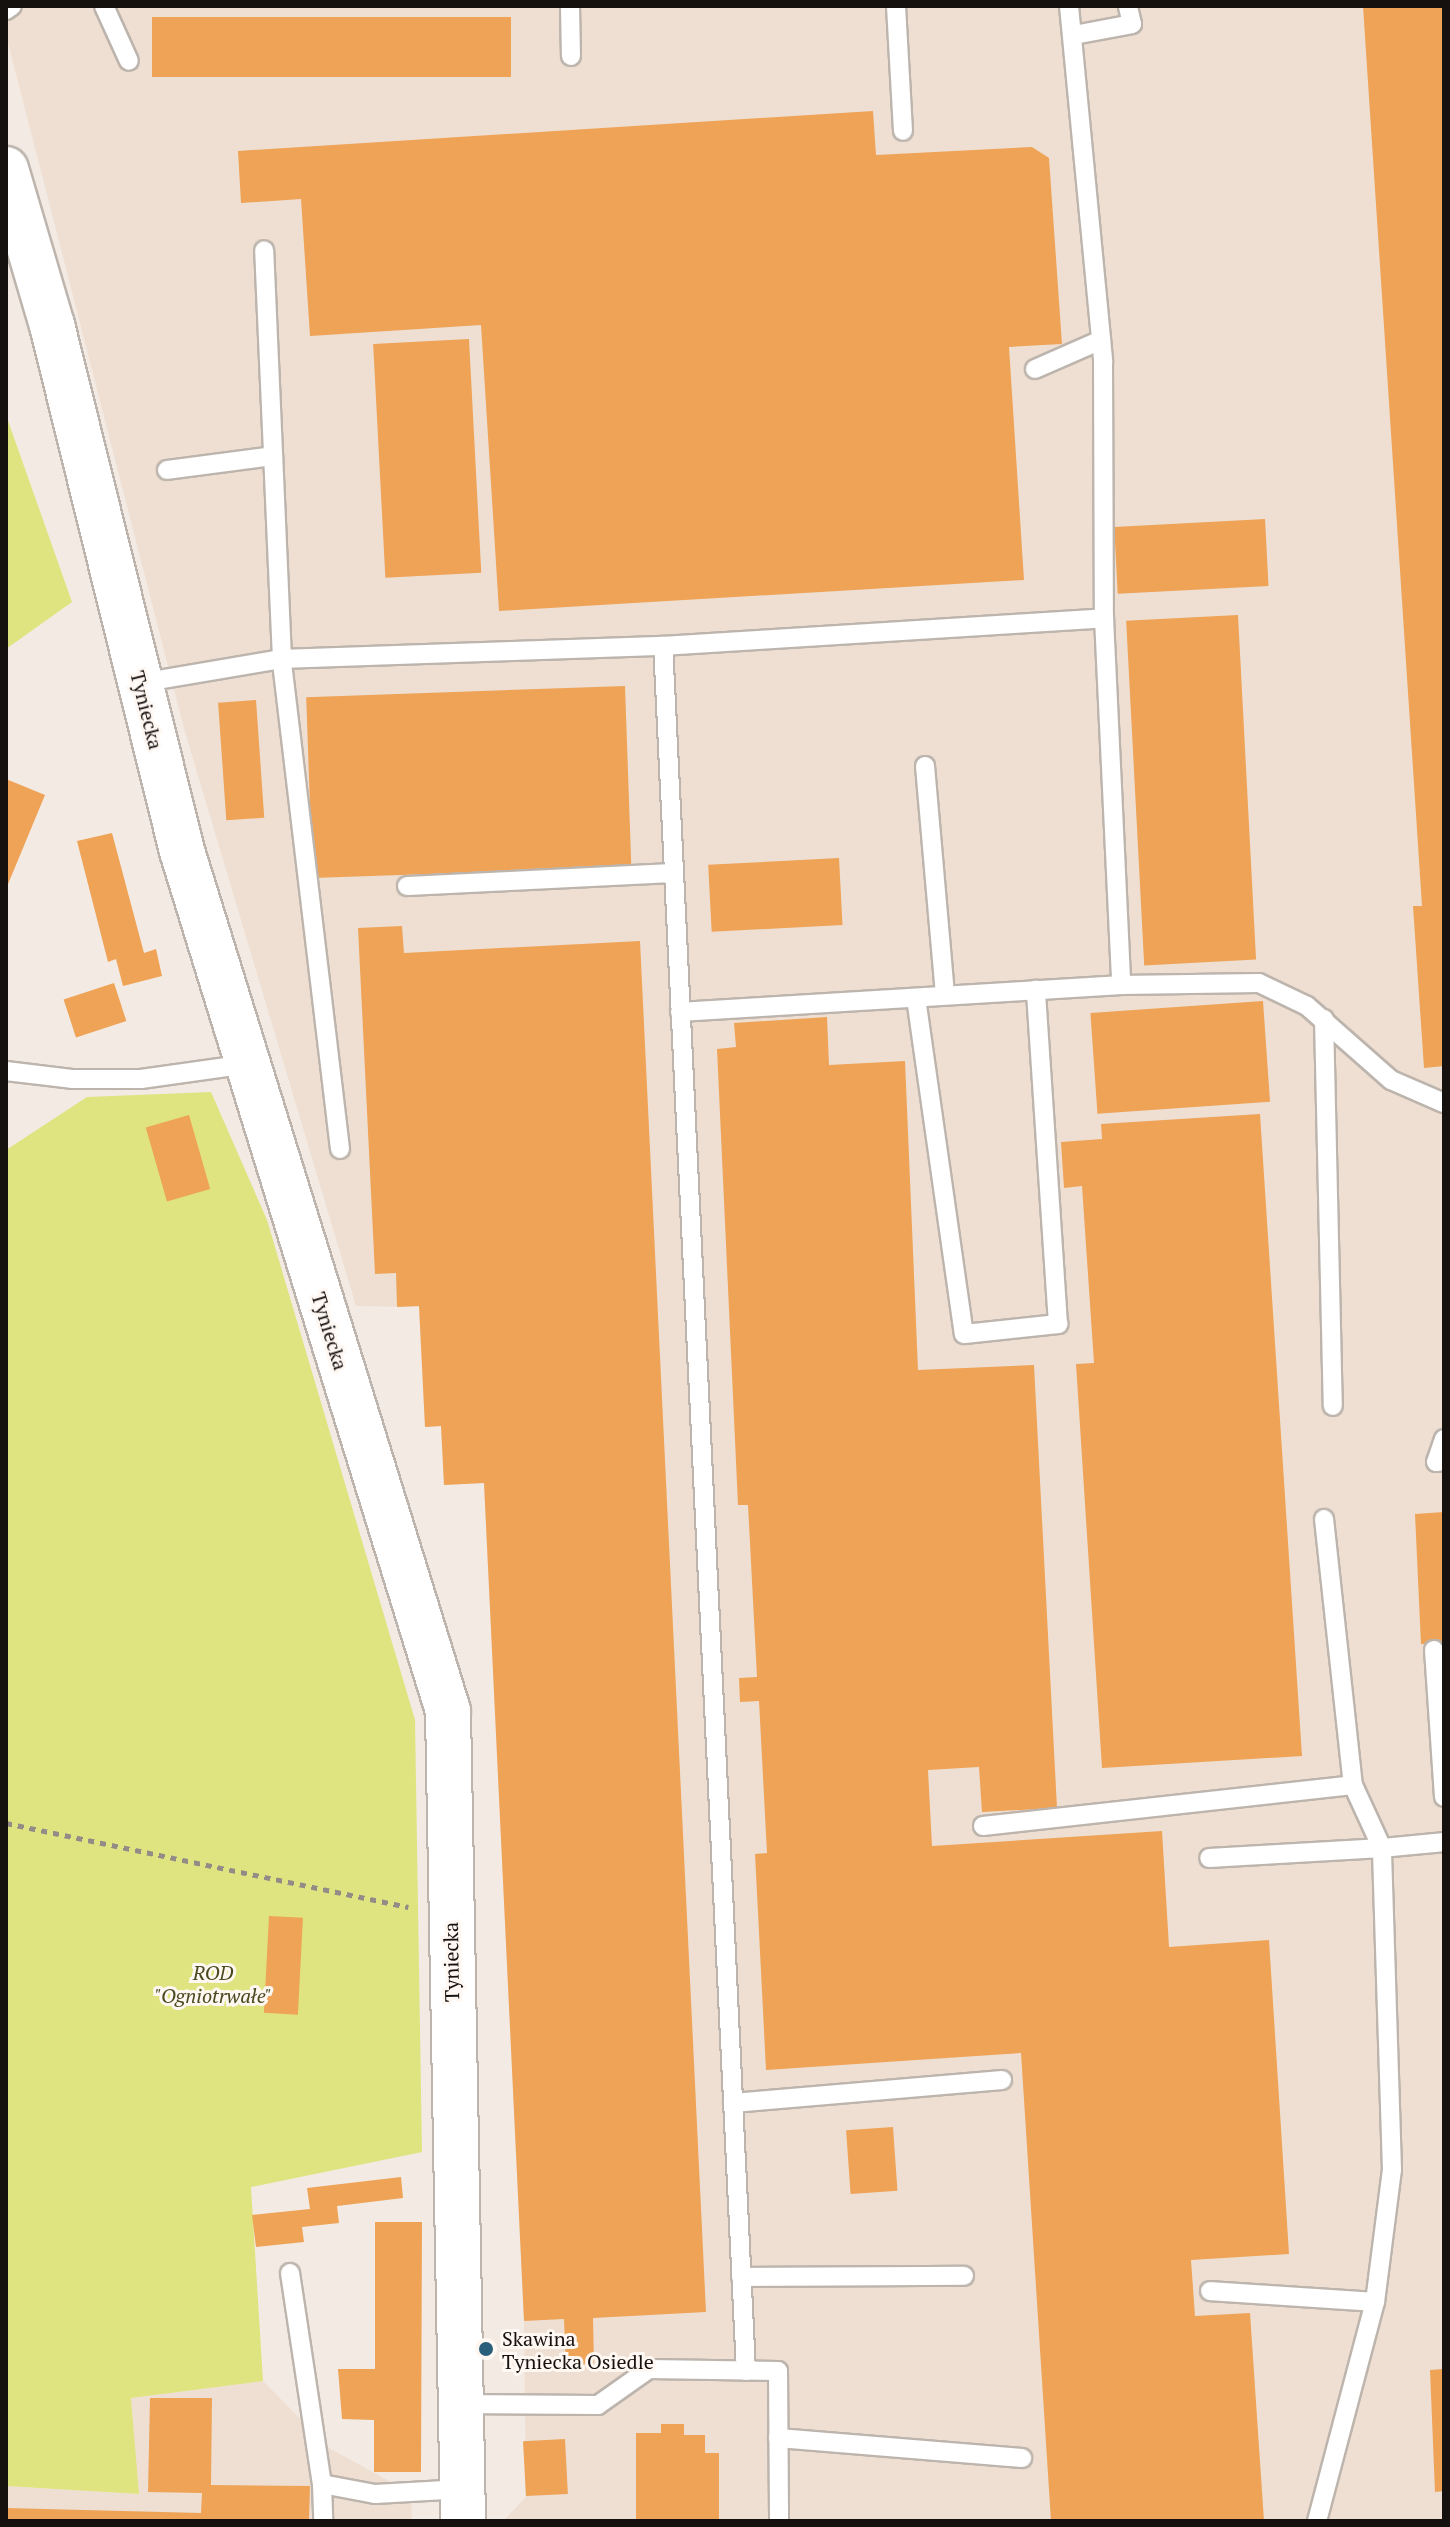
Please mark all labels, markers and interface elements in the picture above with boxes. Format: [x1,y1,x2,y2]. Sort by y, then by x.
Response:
street label: Tyniecka [126,668,168,752]
street label: Tyniecka [307,1289,353,1373]
street label: Tyniecka [438,1922,464,2002]
park label: ROD "Ogniotrwałe" [155,1960,271,2007]
place label: Skawina Tyniecka Osiedle [502,2326,654,2373]
marker: Skawina Tyniecka Osiedle [477,2340,495,2358]

